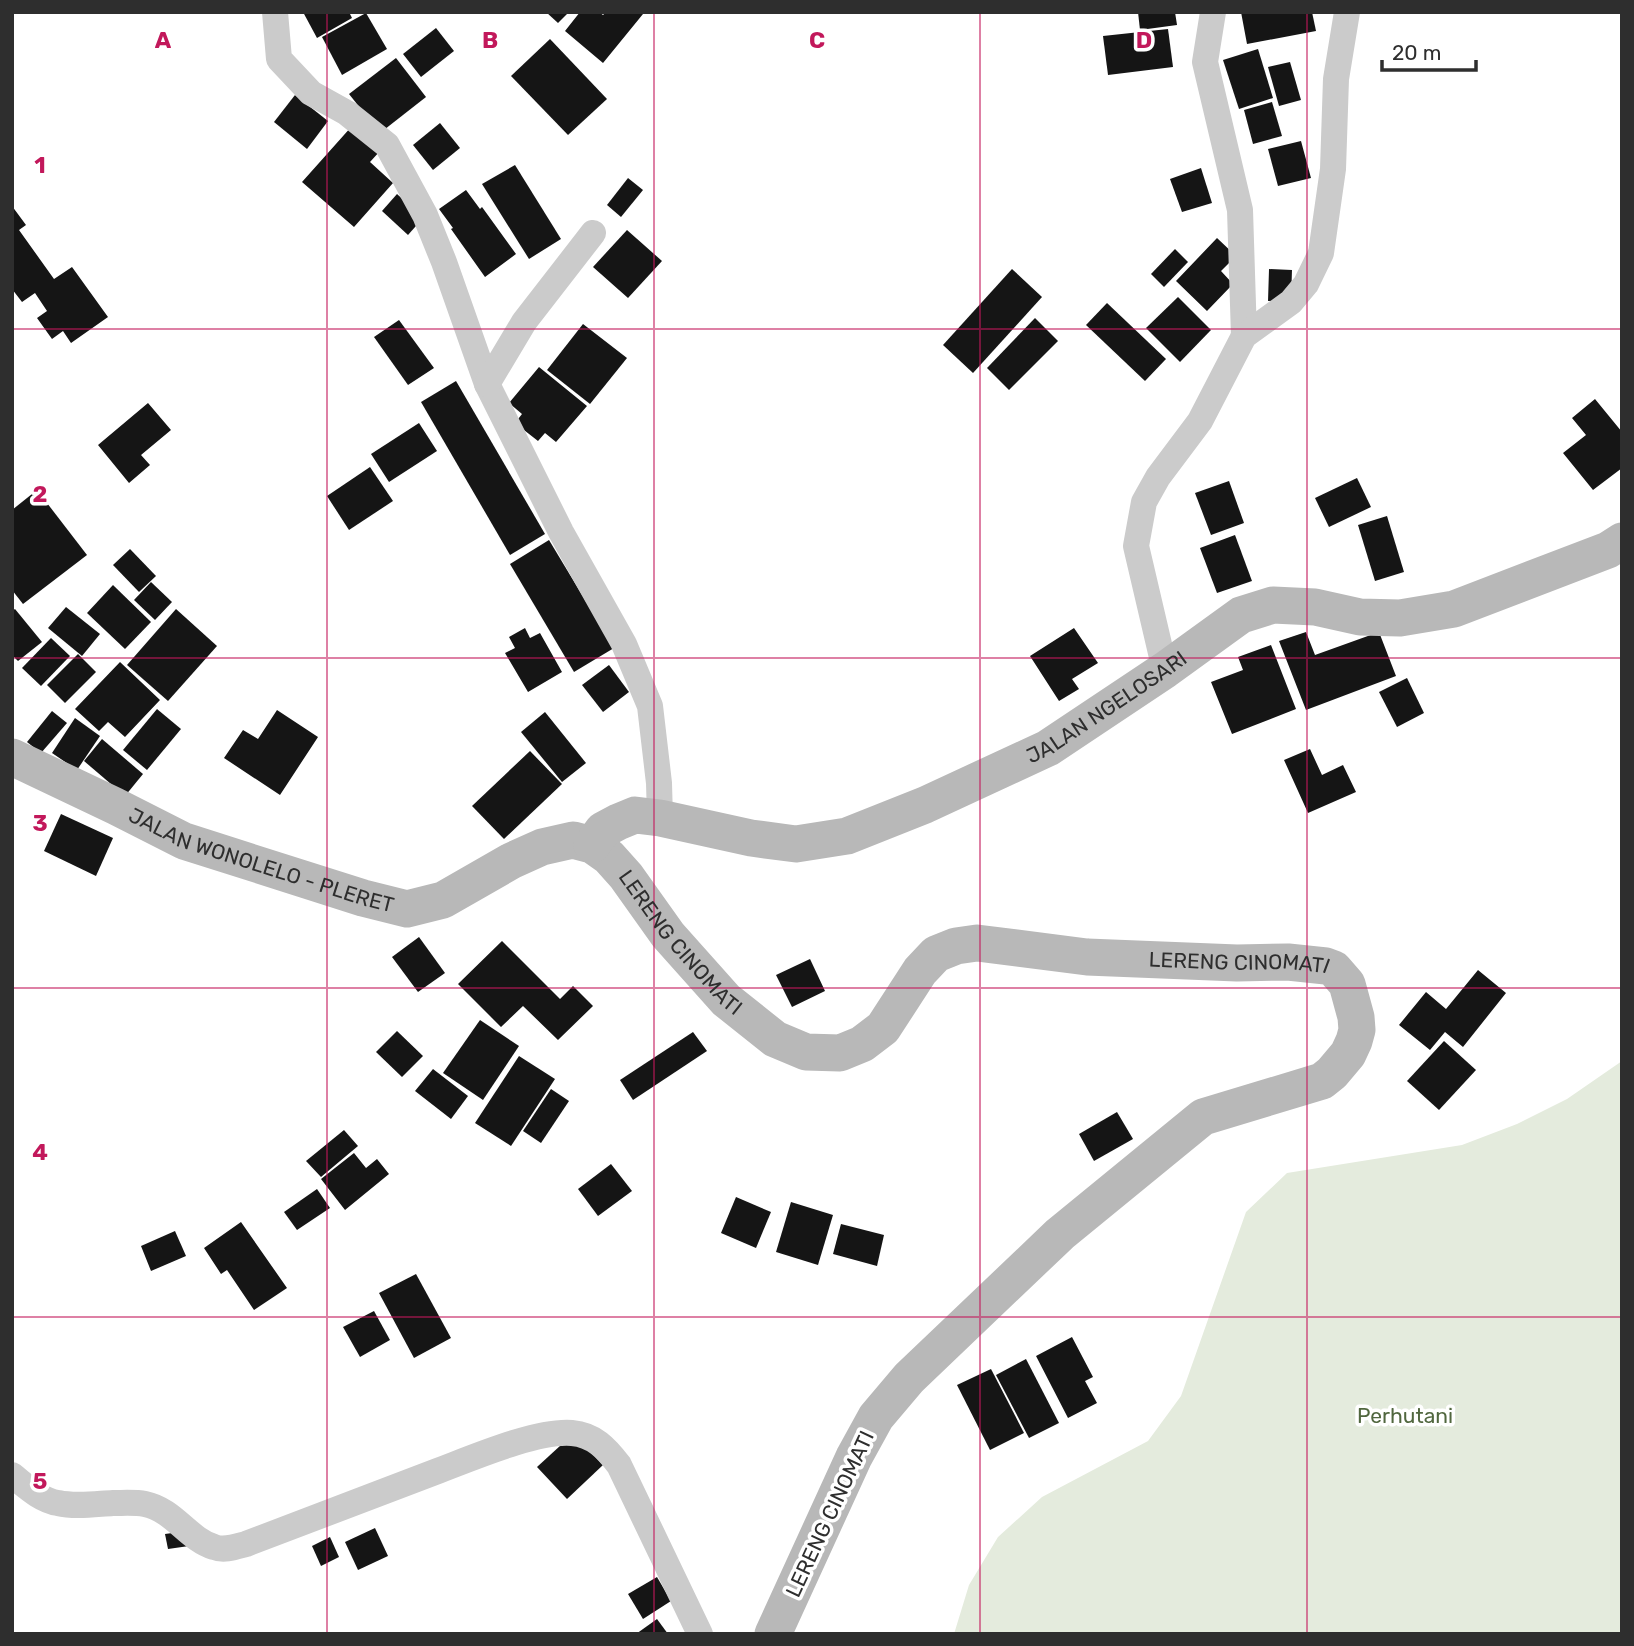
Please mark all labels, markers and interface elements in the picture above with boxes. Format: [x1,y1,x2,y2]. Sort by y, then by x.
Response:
text: A [155,26,172,54]
text: B [482,26,498,54]
text: C [809,26,825,54]
text: D [1136,26,1152,54]
scale bar [1382,28,1476,72]
text: 20 m [1392,40,1441,65]
text: 1 [34,151,46,179]
text: 2 [33,480,47,508]
street label: JALAN NGELOSARI [1022,645,1191,768]
street label: JALAN WONOLELO - PLERET [125,802,397,917]
text: 3 [32,809,48,837]
street label: LERENG CINOMATI [614,865,747,1020]
street label: LERENG CINOMATI [1148,946,1334,978]
text: 4 [32,1138,48,1166]
park label: Perhutani [1357,1403,1453,1428]
street label: LERENG CINOMATI [780,1427,879,1601]
text: 5 [33,1467,48,1495]

